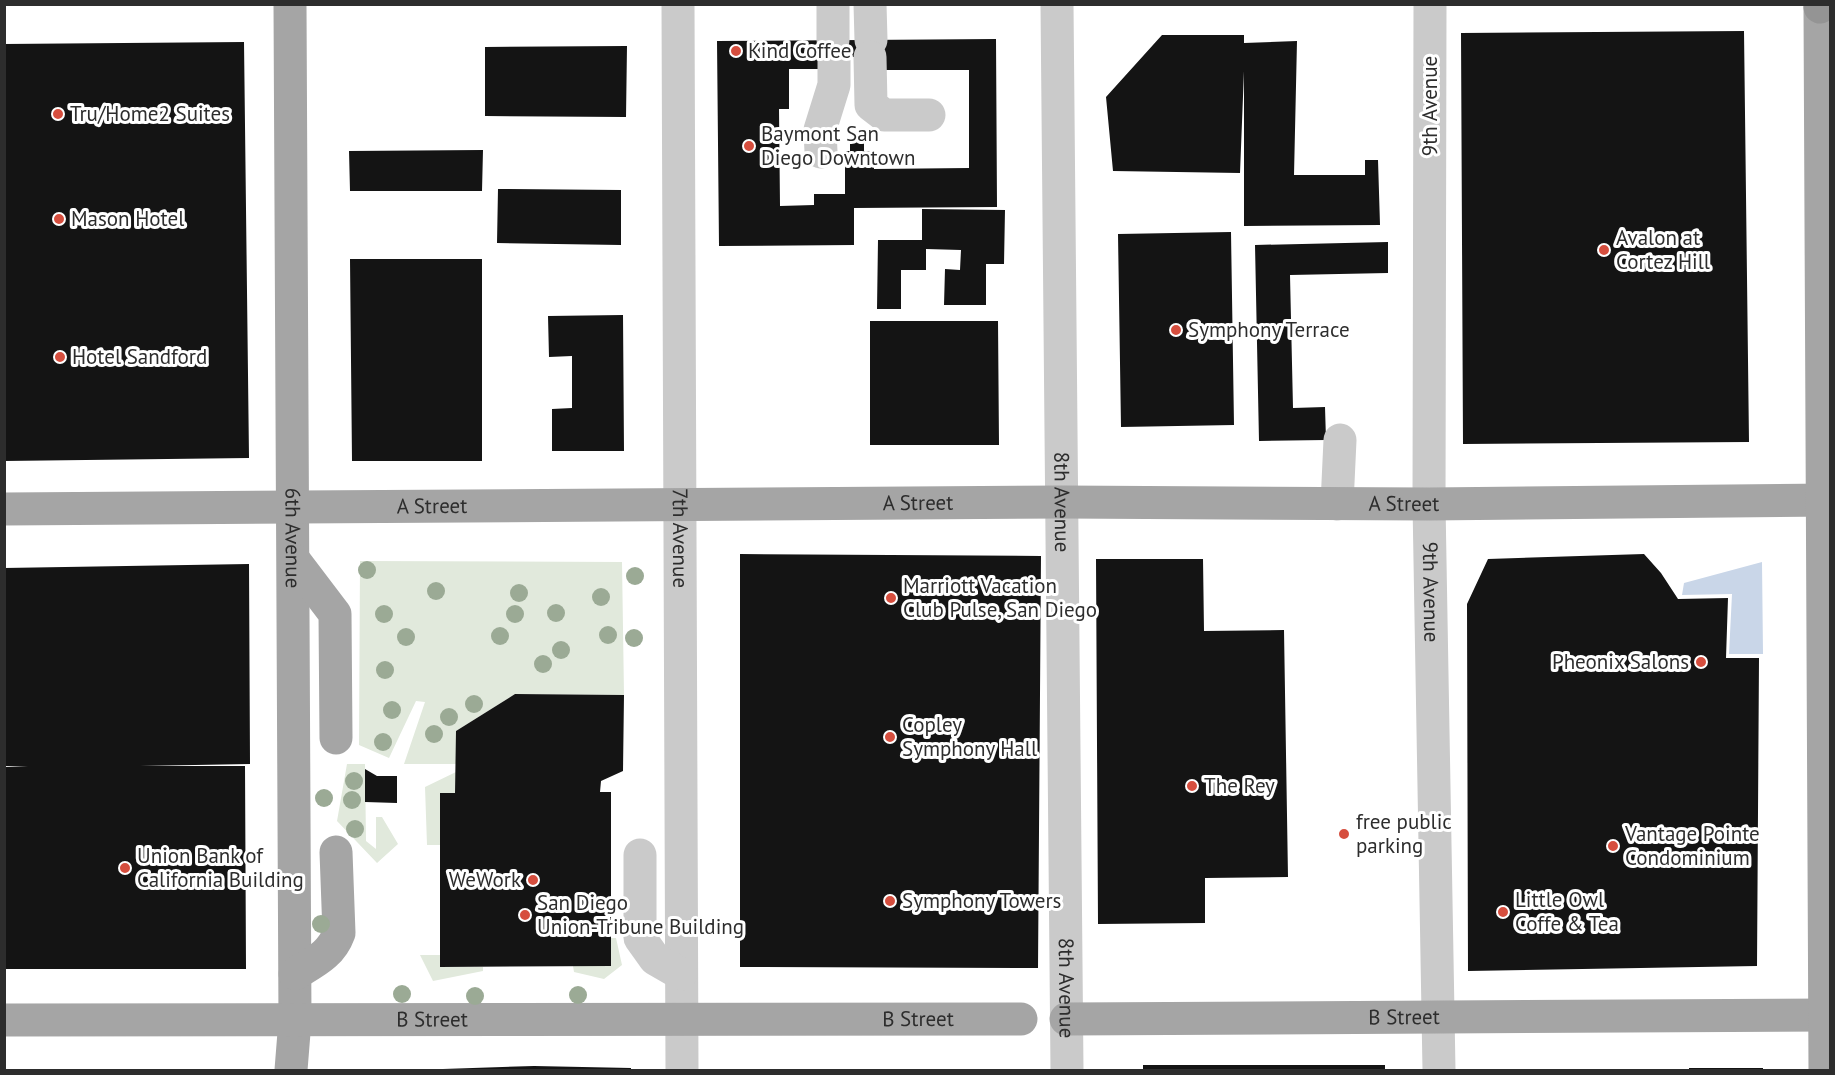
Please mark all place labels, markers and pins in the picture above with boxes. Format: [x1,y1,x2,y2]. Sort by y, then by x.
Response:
place label: Kind Coffee [748,37,851,64]
marker: Kind Coffee [729,44,743,58]
place label: Tru/Home2 Suites [70,100,230,127]
marker: Tru/Home2 Suites [51,107,65,121]
place label: Baymont San Diego Downtown [761,120,915,171]
marker: Baymont San Diego Downtown [742,139,756,153]
place label: Mason Hotel [71,205,184,232]
marker: Mason Hotel [52,212,66,226]
place label: Avalon at Cortez Hill [1616,224,1710,275]
marker: Avalon at Cortez Hill [1597,243,1611,257]
place label: Symphony Terrace [1188,316,1350,343]
marker: Symphony Terrace [1169,323,1183,337]
place label: Hotel Sandford [72,343,207,370]
marker: Hotel Sandford [53,350,67,364]
place label: Marriott Vacation Club Pulse, San Diego [903,572,1097,623]
marker: Marriott Vacation Club Pulse, San Diego [884,591,898,605]
place label: Pheonix Salons [1552,648,1689,675]
marker: Pheonix Salons [1694,655,1708,669]
place label: Copley Symphony Hall [902,711,1037,762]
marker: Copley Symphony Hall [883,730,897,744]
place label: The Rey [1204,772,1275,799]
marker: The Rey [1185,779,1199,793]
place label: free public parking [1356,808,1452,859]
place label: Vantage Pointe Condominium [1624,820,1760,871]
marker: free public parking [1337,827,1351,841]
marker: Vantage Pointe Condominium [1606,839,1620,853]
place label: Union Bank of California Building [137,842,304,893]
marker: Union Bank of California Building [118,861,132,875]
place label: WeWork [449,866,521,893]
marker: WeWork [526,873,540,887]
place label: Little Owl Coffe & Tea [1515,886,1619,937]
place label: Symphony Towers [902,887,1061,914]
place label: San Diego Union-Tribune Building [537,889,744,940]
marker: Symphony Towers [883,894,897,908]
marker: Little Owl Coffe & Tea [1496,905,1510,919]
marker: San Diego Union-Tribune Building [518,908,532,922]

